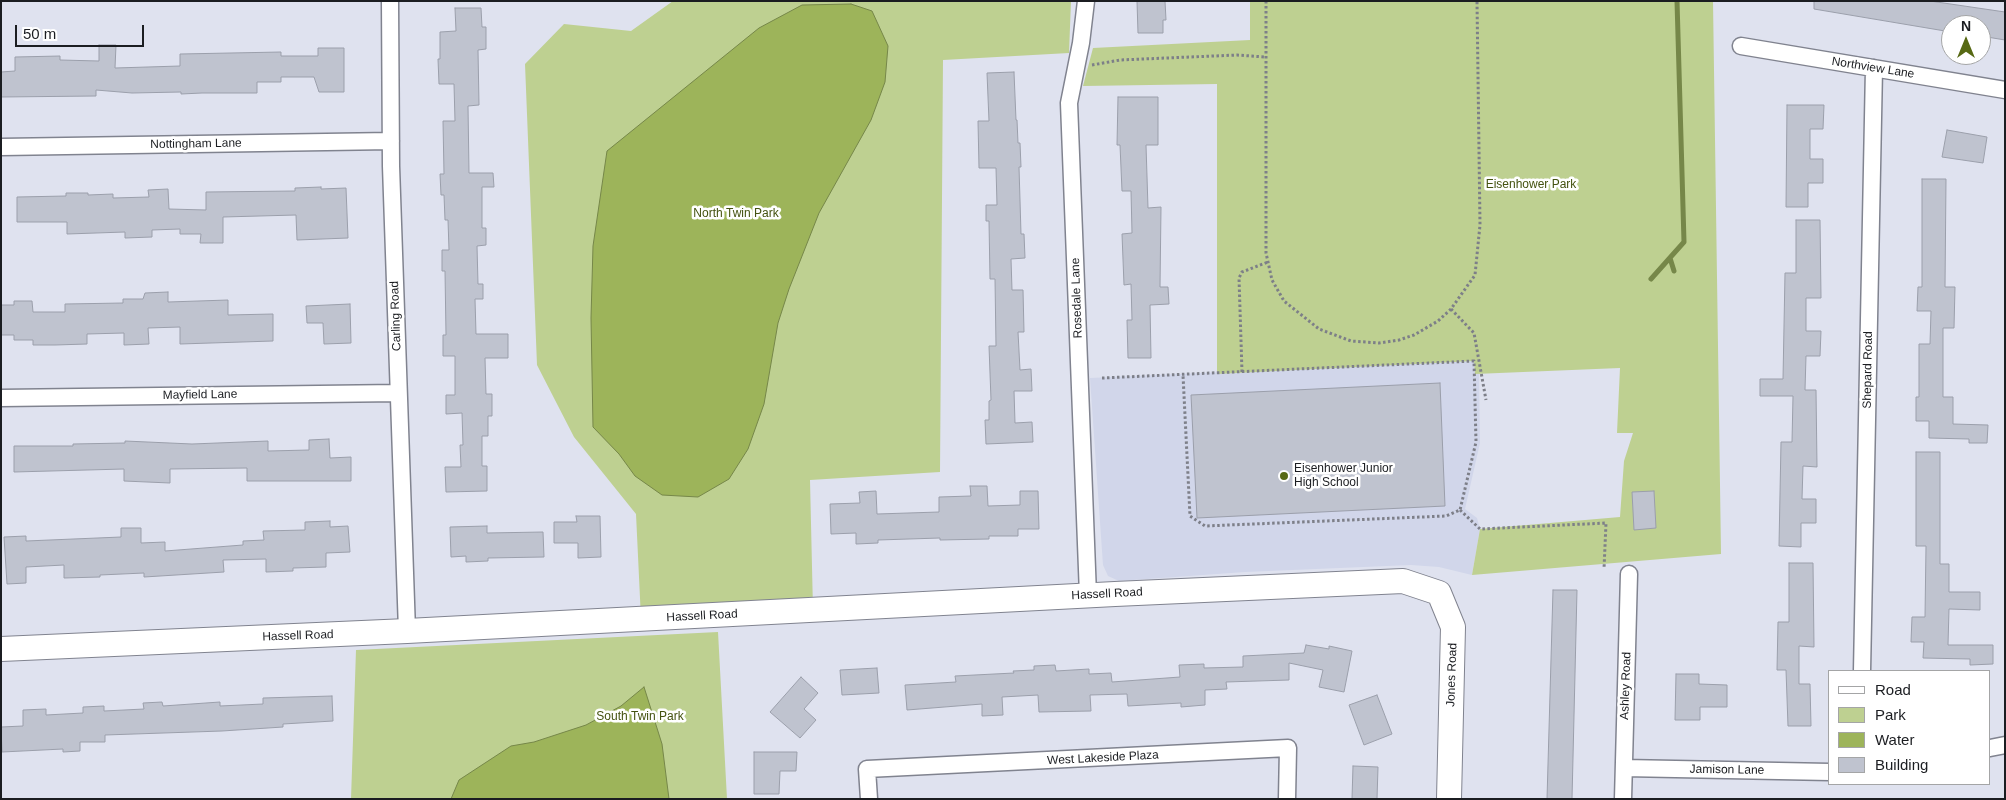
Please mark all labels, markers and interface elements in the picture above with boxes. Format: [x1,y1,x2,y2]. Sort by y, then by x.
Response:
scale bar [18,15,146,47]
north arrow [1941,15,1991,65]
text: N [1961,18,1971,34]
text: 50 m [23,25,56,42]
street label: Northview Lane [1831,54,1915,82]
street label: Nottingham Lane [150,136,242,152]
park label: Eisenhower Park [1486,178,1576,192]
park label: North Twin Park [693,207,779,221]
street label: Rosedale Lane [1068,257,1086,339]
street label: Carling Road [388,281,404,351]
street label: Shepard Road [1860,331,1876,409]
street label: Mayfield Lane [163,387,237,403]
place label: Eisenhower Junior High School [1294,462,1393,490]
marker: Eisenhower Junior High School [1278,470,1290,482]
street label: Hassell Road [1071,585,1143,603]
street label: Hassell Road [666,607,738,625]
street label: Hassell Road [262,628,334,644]
street label: Jones Road [1444,643,1460,707]
street label: Ashley Road [1618,652,1634,720]
legend [1828,670,1991,785]
text: Road [1875,681,1911,698]
text: Park [1875,706,1906,723]
park label: South Twin Park [596,710,684,724]
text: Water [1875,731,1914,748]
street label: West Lakeside Plaza [1047,748,1159,768]
text: Building [1875,756,1928,773]
street label: Jamison Lane [1690,762,1764,778]

